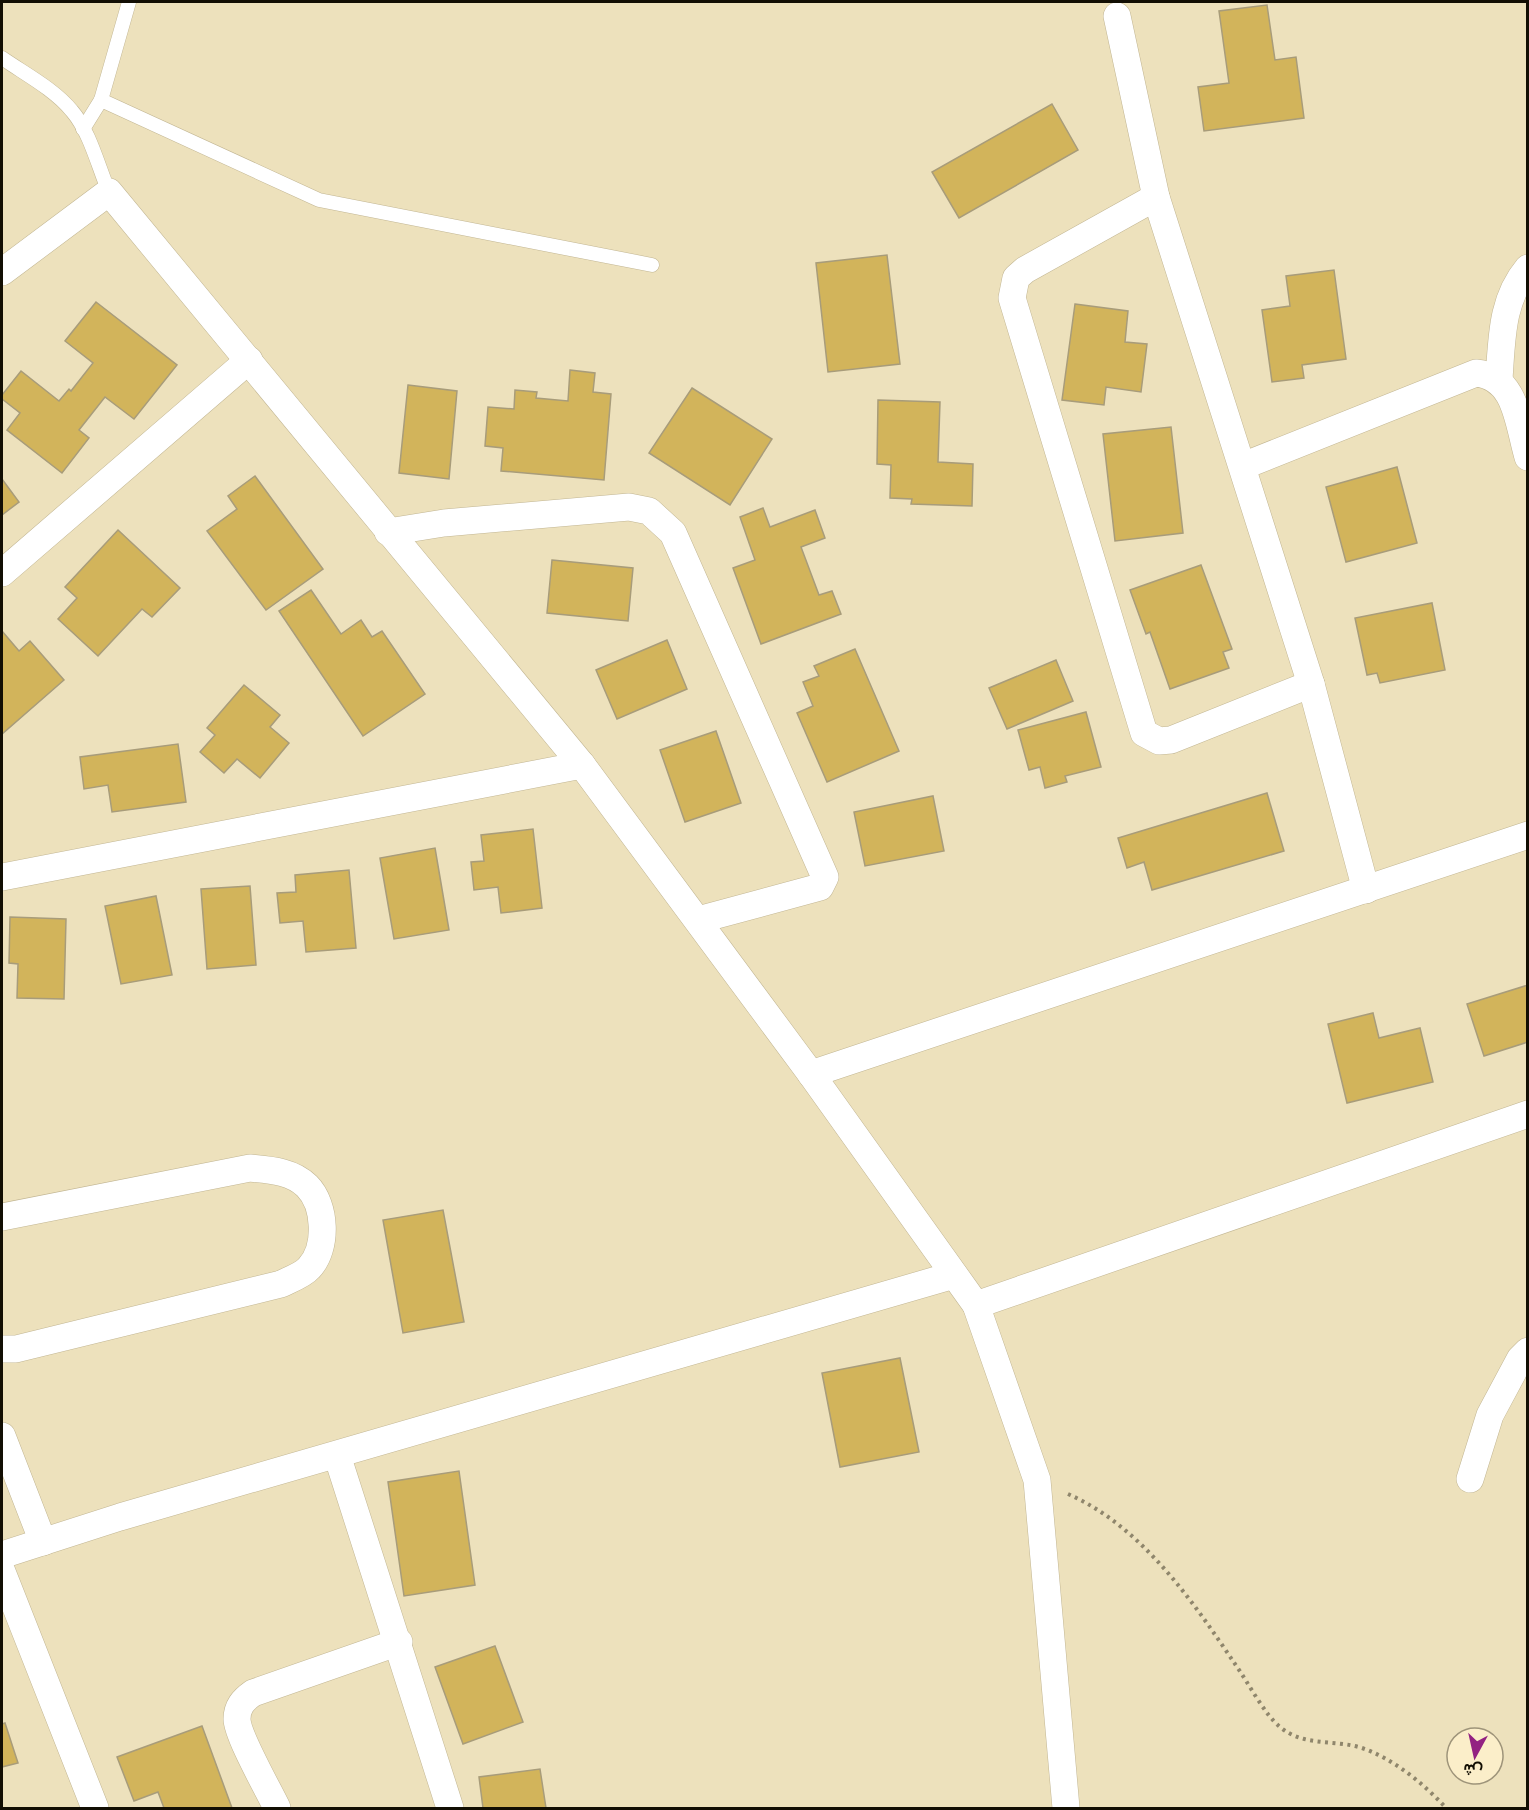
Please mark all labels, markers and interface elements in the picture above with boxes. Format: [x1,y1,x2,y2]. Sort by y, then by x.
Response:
north arrow [1445,1726,1505,1786]
text: ش [1462,1760,1484,1781]

